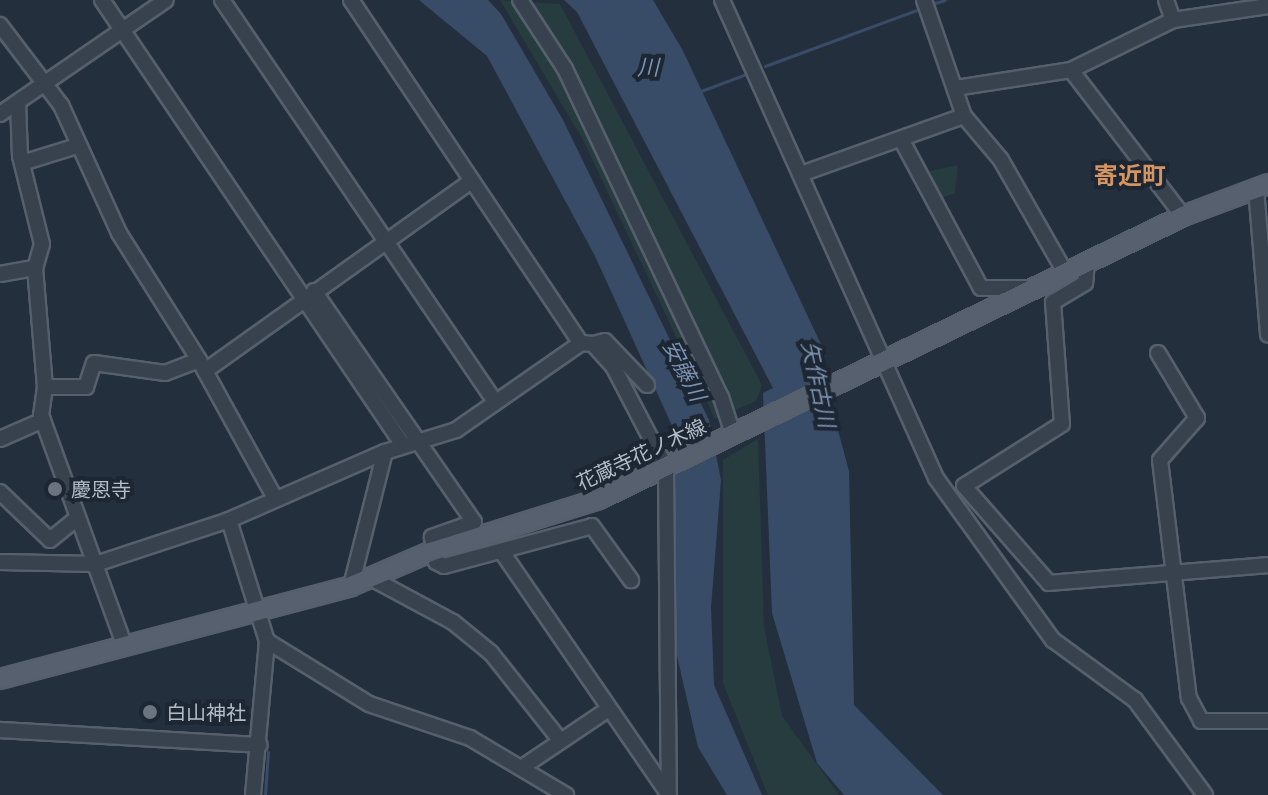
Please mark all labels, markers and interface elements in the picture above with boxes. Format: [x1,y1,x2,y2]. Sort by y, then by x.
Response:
water label: 川 [637,54,659,80]
district label: 寄近町 [1094,161,1166,189]
water label: 安藤川 [658,335,712,405]
water label: 矢作古川 [797,338,841,430]
street label: 花蔵寺花ノ木線 [572,414,710,494]
place label: 慶恩寺 [71,477,131,501]
marker: 慶恩寺 [46,480,64,498]
place label: 白山神社 [166,700,246,724]
marker: 白山神社 [141,703,159,721]

